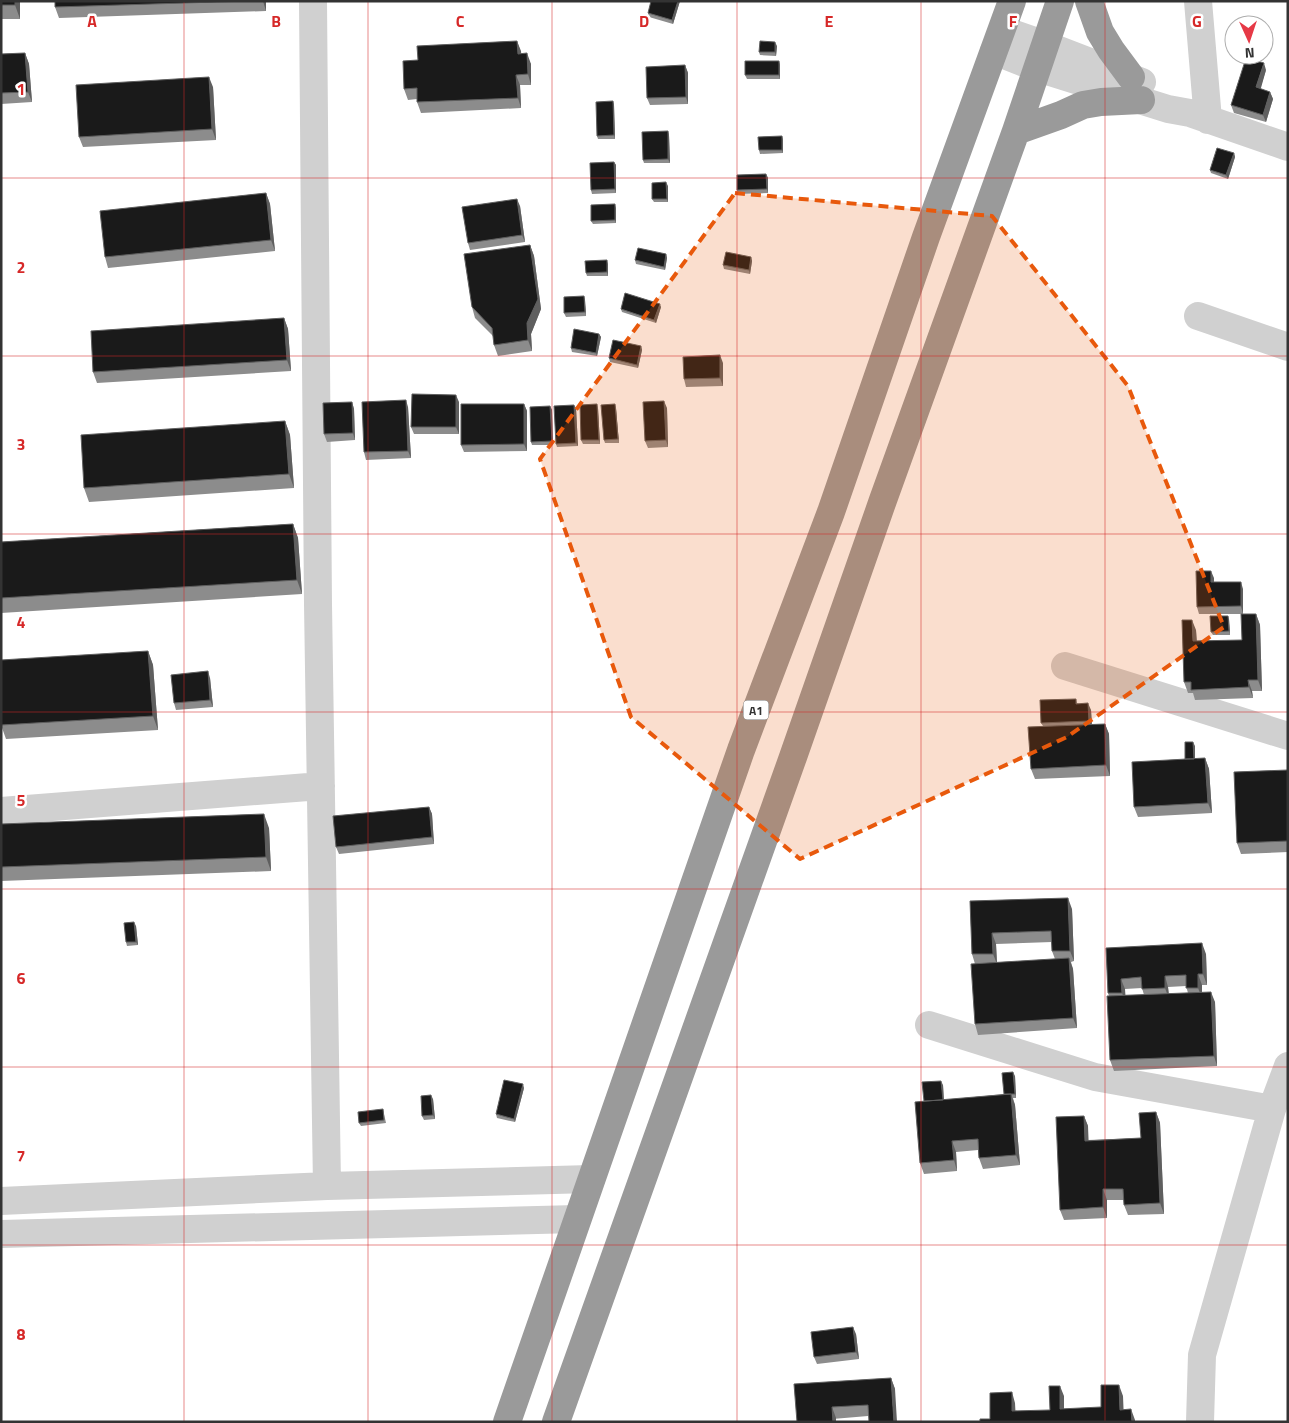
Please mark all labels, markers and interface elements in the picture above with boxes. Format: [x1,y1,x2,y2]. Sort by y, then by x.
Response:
text: A [87,9,97,33]
text: B [271,9,281,33]
text: C [456,9,465,33]
text: D [639,9,649,33]
text: E [825,9,834,33]
text: F [1009,9,1018,33]
text: G [1192,9,1202,33]
north arrow [1224,15,1274,65]
text: N [1244,43,1255,64]
text: 1 [17,77,25,101]
text: 2 [17,255,25,279]
text: 3 [17,432,25,456]
text: 4 [17,610,26,634]
road number: A1 [744,700,768,720]
text: 5 [17,788,26,812]
text: 6 [17,966,26,990]
text: 7 [17,1144,25,1168]
text: 8 [17,1322,26,1346]

